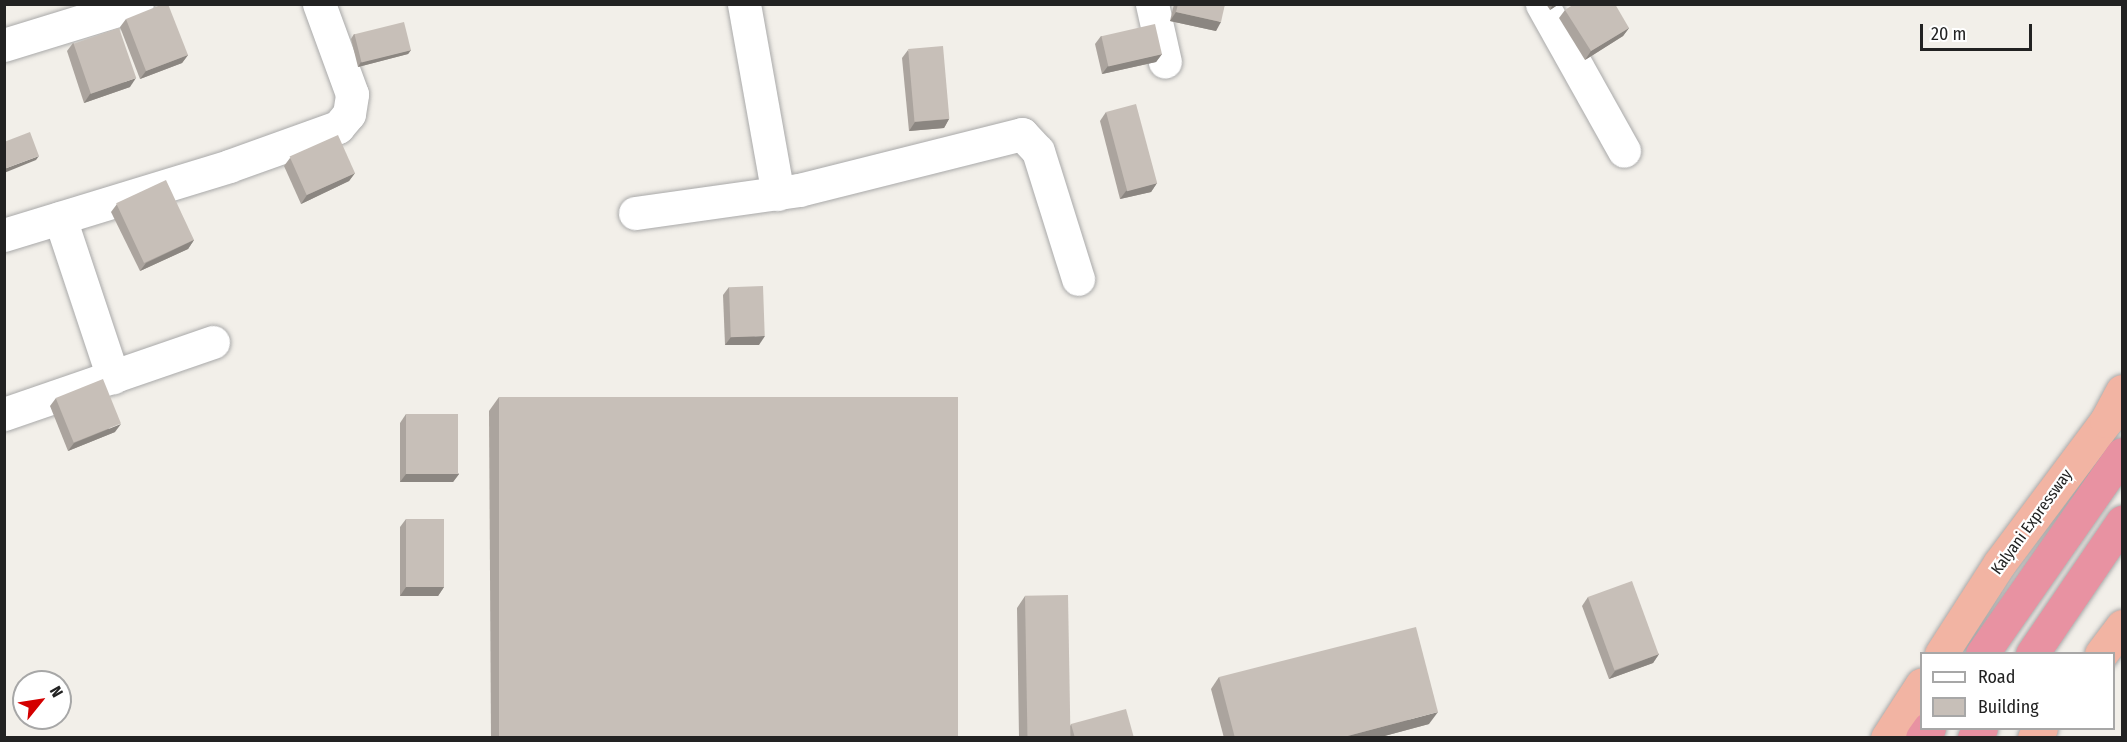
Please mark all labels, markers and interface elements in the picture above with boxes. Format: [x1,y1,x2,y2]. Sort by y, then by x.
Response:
scale bar [1923,12,2036,50]
text: 20 m [1931,23,1966,45]
street label: Kalyani Expressway [1987,466,2077,578]
legend [1920,652,2115,730]
text: Road [1978,666,2015,688]
north arrow [12,670,72,730]
text: N [46,683,67,701]
text: Building [1978,696,2039,718]

